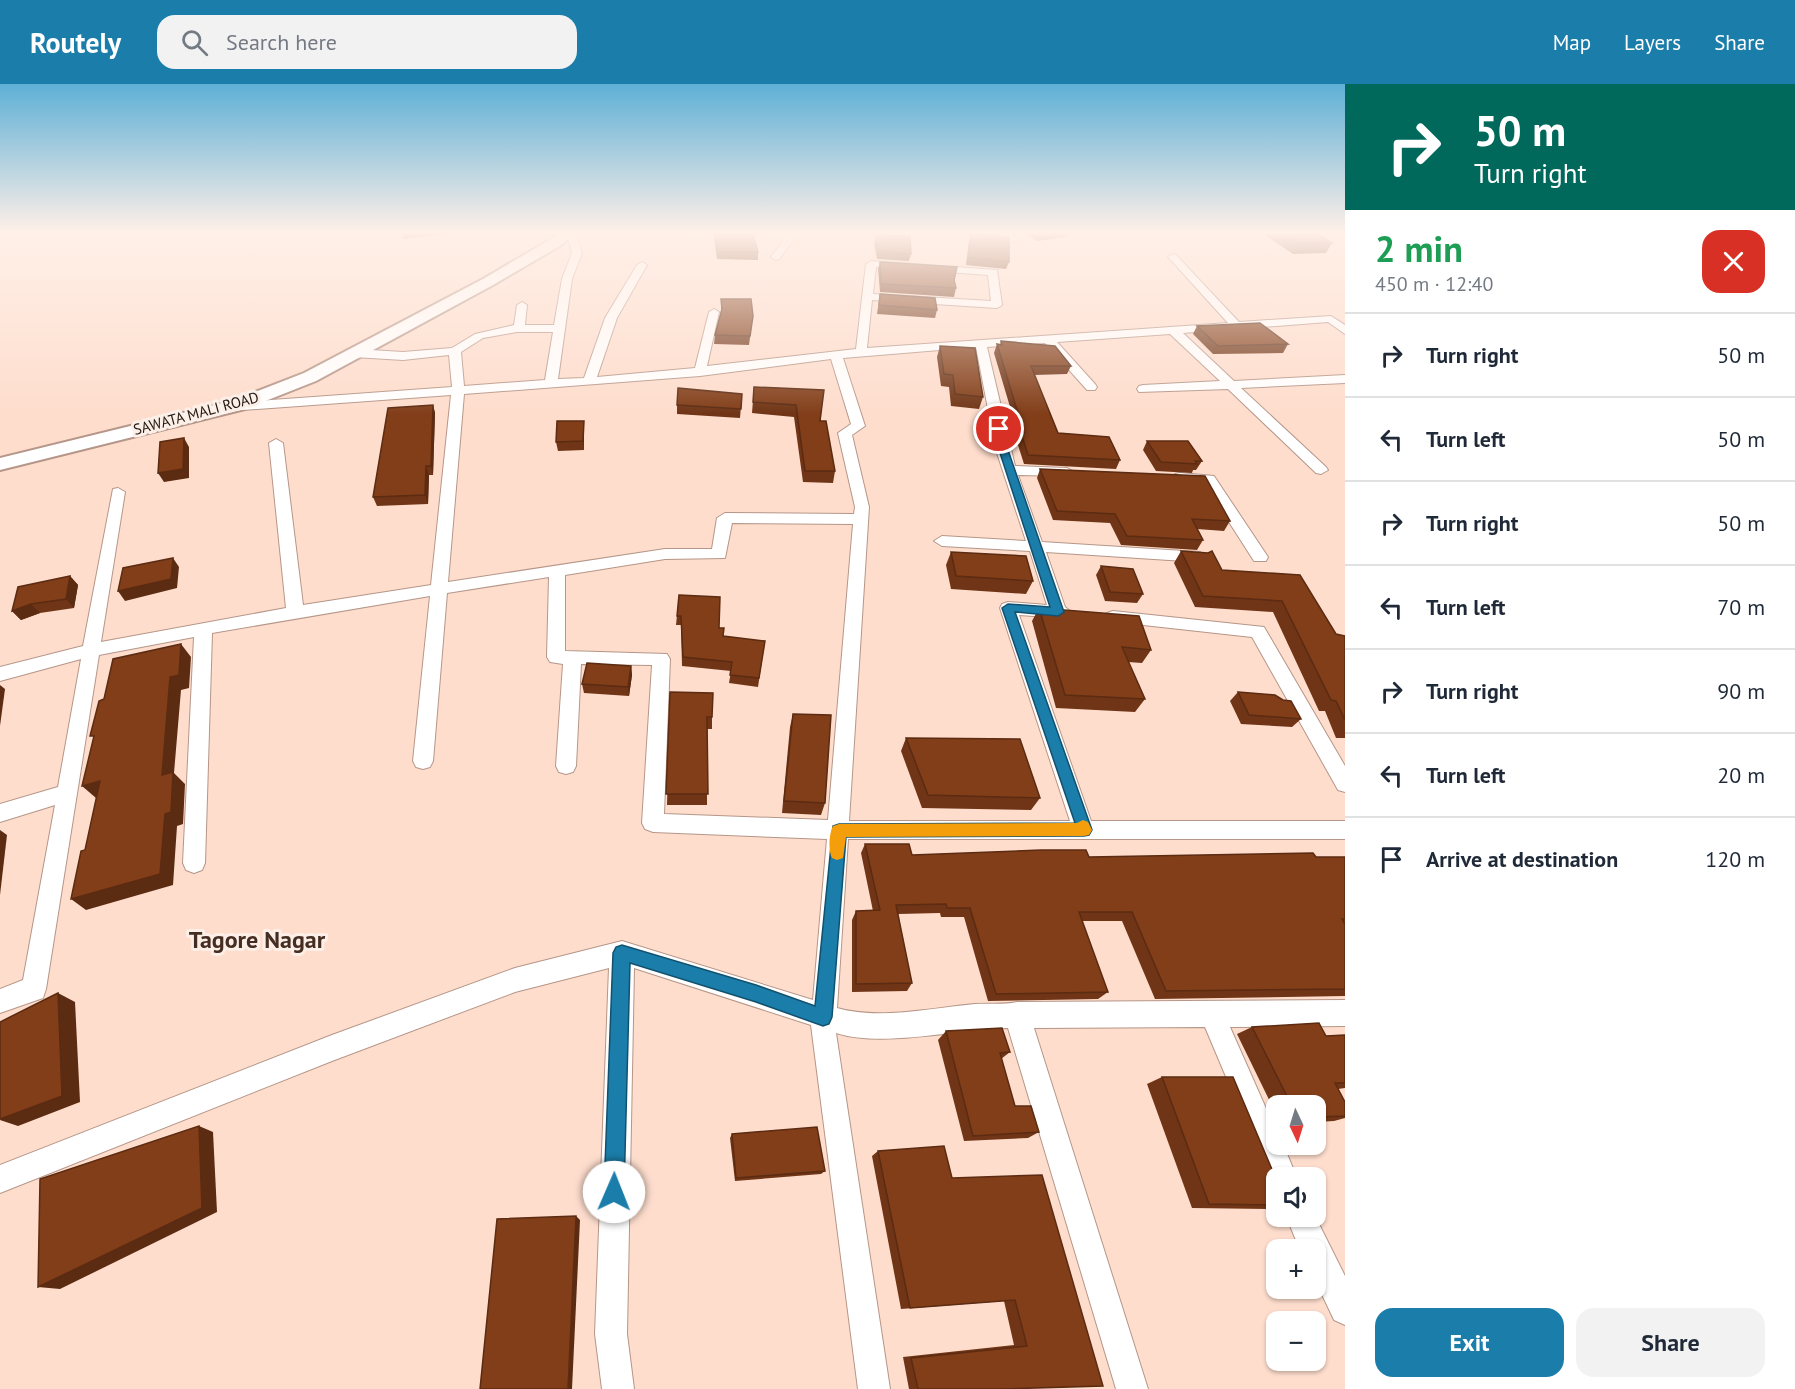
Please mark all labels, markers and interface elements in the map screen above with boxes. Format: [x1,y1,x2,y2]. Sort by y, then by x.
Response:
search box [157,15,577,69]
text: Routely [30,24,121,61]
icon: search [178,26,211,59]
text: Search here [226,28,337,56]
text: Map [1553,29,1591,56]
text: Layers [1624,29,1681,56]
text: Share [1714,29,1765,56]
text: 50 m [1474,103,1566,158]
icon: right [1375,108,1453,186]
text: Turn right [1474,156,1587,190]
text: 2 min [1375,225,1463,272]
button: close [1702,230,1765,293]
text: 450 m · 12:40 [1375,271,1493,297]
icon: right [1375,339,1408,372]
text: Turn right [1426,341,1518,369]
text: 50 m [1717,341,1765,369]
street label: SAWATA MALI ROAD [131,387,261,439]
pin [973,403,1024,454]
icon: arrive [982,412,1015,445]
icon: left [1375,423,1408,456]
text: Turn left [1426,425,1506,453]
text: 50 m [1717,425,1765,453]
icon: right [1375,507,1408,540]
text: Turn right [1426,509,1518,537]
text: 50 m [1717,509,1765,537]
icon: left [1375,591,1408,624]
text: Turn left [1426,593,1506,621]
text: 70 m [1717,593,1765,621]
icon: right [1375,675,1408,708]
text: Turn right [1426,677,1518,705]
text: 90 m [1717,677,1765,705]
icon: left [1375,759,1408,792]
text: Turn left [1426,761,1506,789]
text: 20 m [1717,761,1765,789]
icon: arrive [1375,843,1408,876]
text: Arrive at destination [1426,845,1618,873]
text: 120 m [1705,845,1765,873]
district label: Tagore Nagar [189,924,326,955]
north arrow [1266,1095,1326,1155]
map controls [1266,1095,1326,1371]
position arrow [582,1160,646,1224]
button: sound [1266,1167,1326,1227]
button: + [1266,1239,1326,1299]
button: Exit [1375,1308,1564,1377]
button: Share [1576,1308,1765,1377]
button: − [1266,1311,1326,1371]

